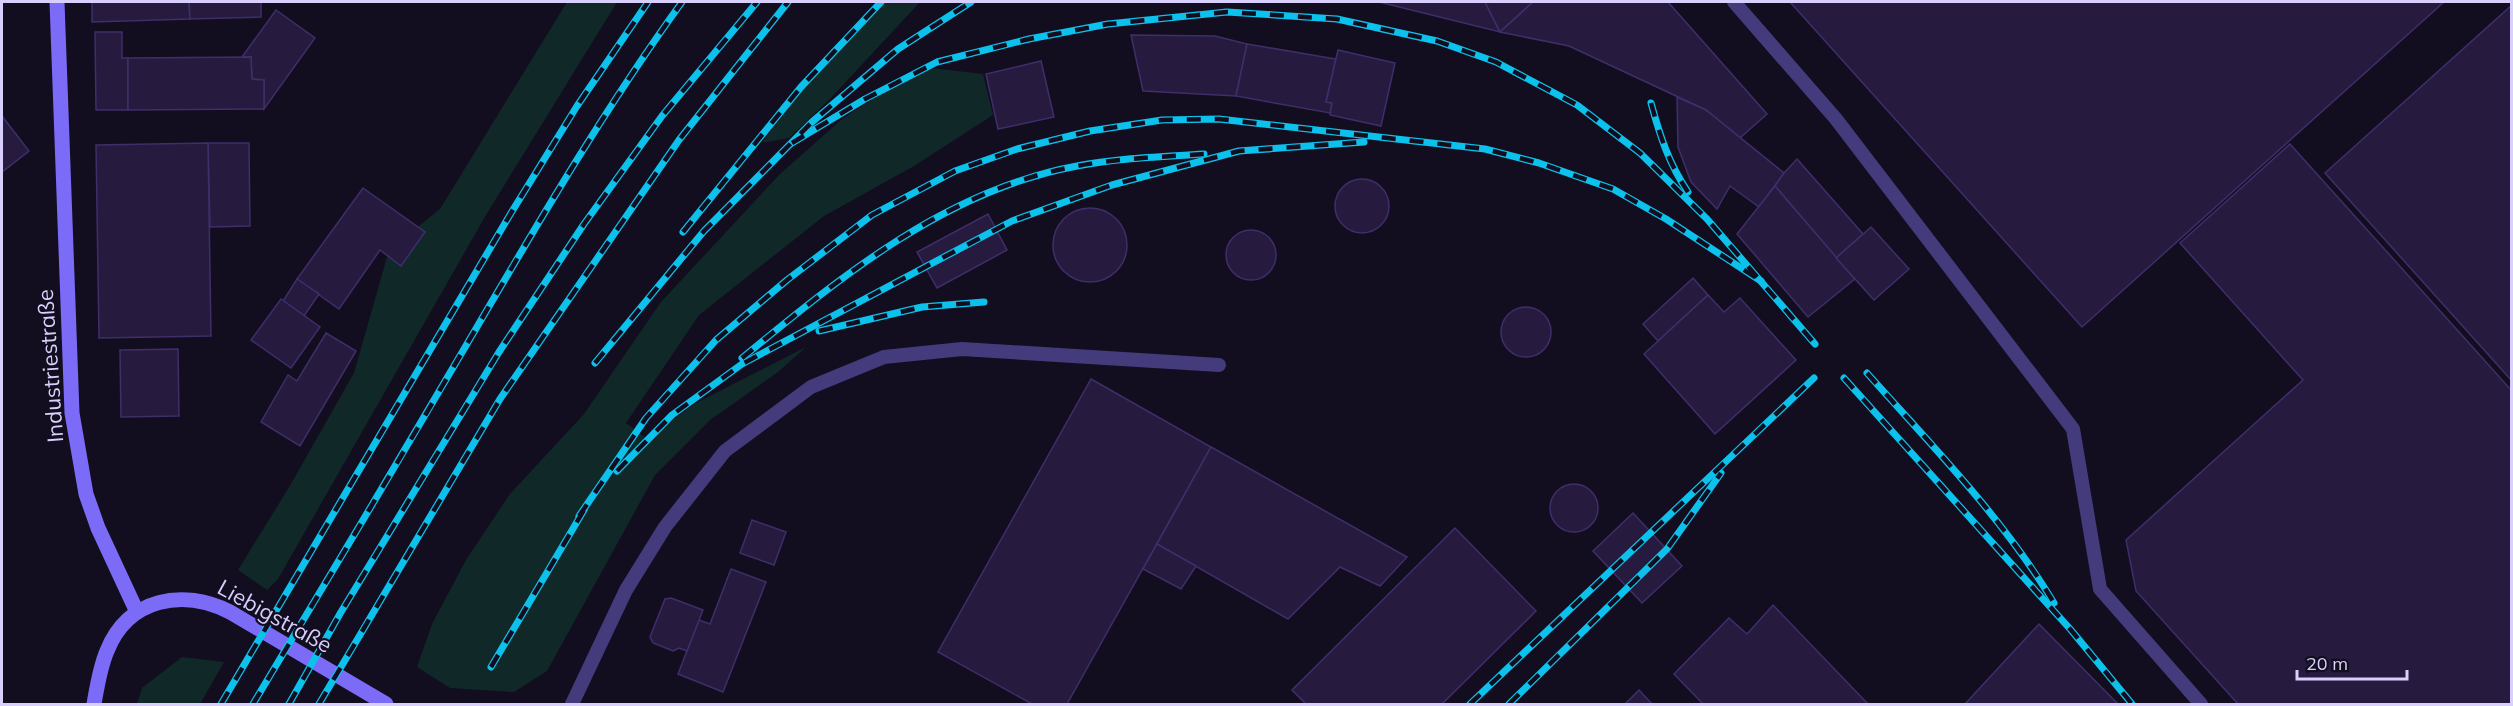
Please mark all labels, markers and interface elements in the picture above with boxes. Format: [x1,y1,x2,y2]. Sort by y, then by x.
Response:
street label: Industriestraße [31,288,69,444]
street label: Liebigstraße [213,573,337,659]
scale bar [2297,643,2406,681]
text: 20 m [2306,652,2348,675]

